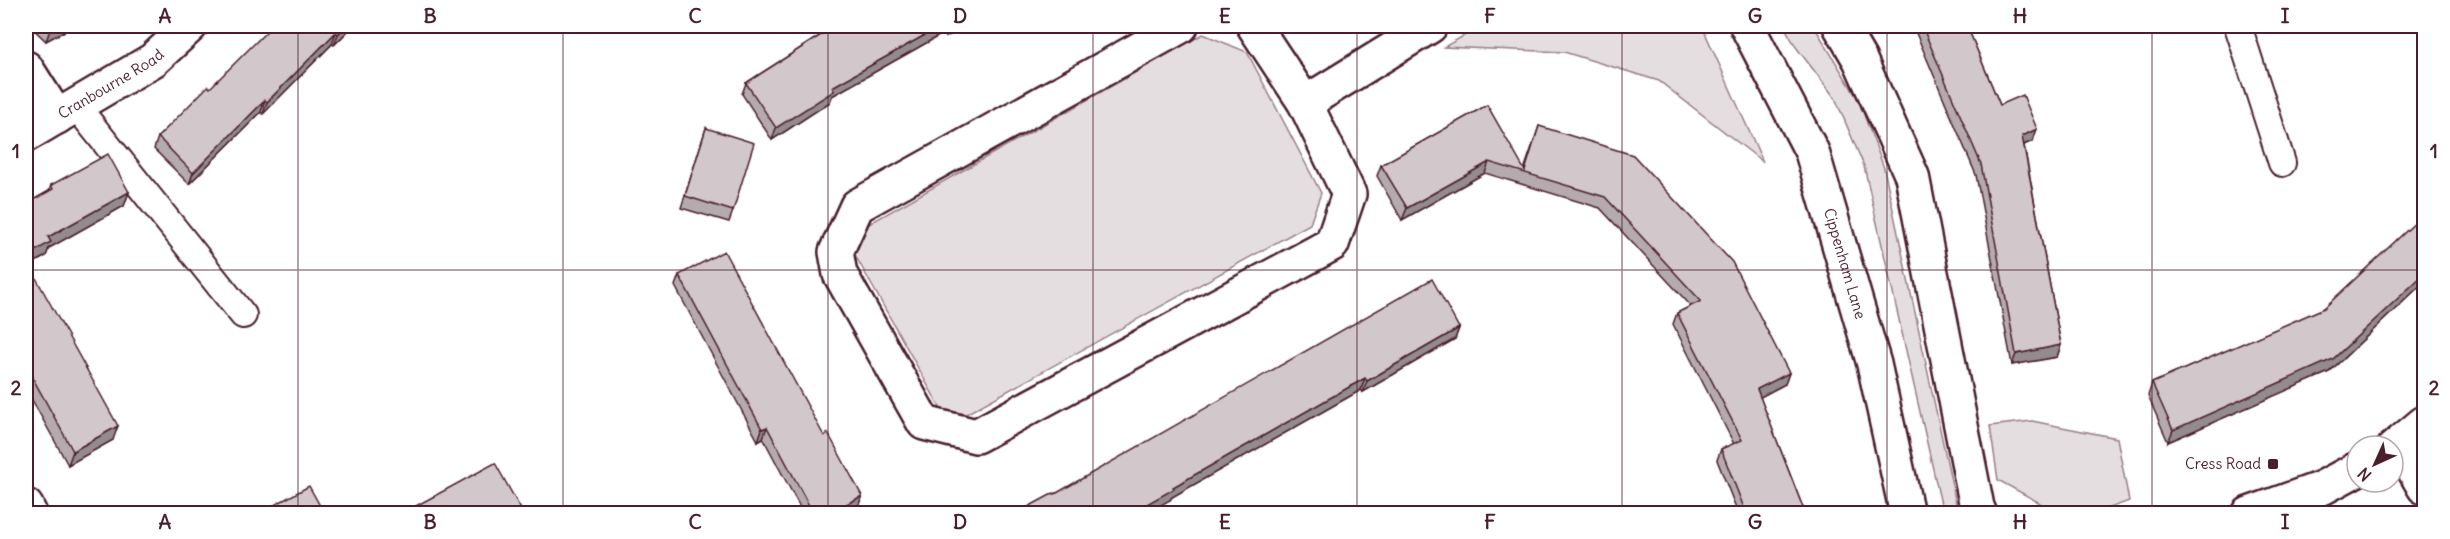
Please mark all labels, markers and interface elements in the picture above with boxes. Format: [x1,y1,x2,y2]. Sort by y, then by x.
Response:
text: A [159,3,172,28]
text: B [423,3,437,28]
text: C [688,3,702,28]
text: D [953,3,967,28]
text: E [1219,3,1231,28]
text: F [1484,3,1496,28]
text: G [1748,3,1762,28]
text: H [2013,3,2027,28]
text: I [2281,3,2290,28]
street label: Cranbourne Road [54,45,168,123]
text: 1 [12,138,20,163]
text: 1 [2430,138,2438,163]
street label: Cippenham Lane [1820,206,1870,321]
text: 2 [11,375,22,400]
text: 2 [2429,375,2440,400]
north arrow [2345,434,2405,494]
place label: Cress Road [2185,454,2261,473]
marker: Cress Road [2266,457,2280,471]
text: N [2353,464,2375,486]
text: A [159,509,172,534]
text: B [423,509,437,534]
text: C [688,509,702,534]
text: D [953,509,967,534]
text: E [1219,509,1231,534]
text: F [1484,509,1496,534]
text: G [1748,509,1762,534]
text: H [2013,509,2027,534]
text: I [2281,509,2290,534]

